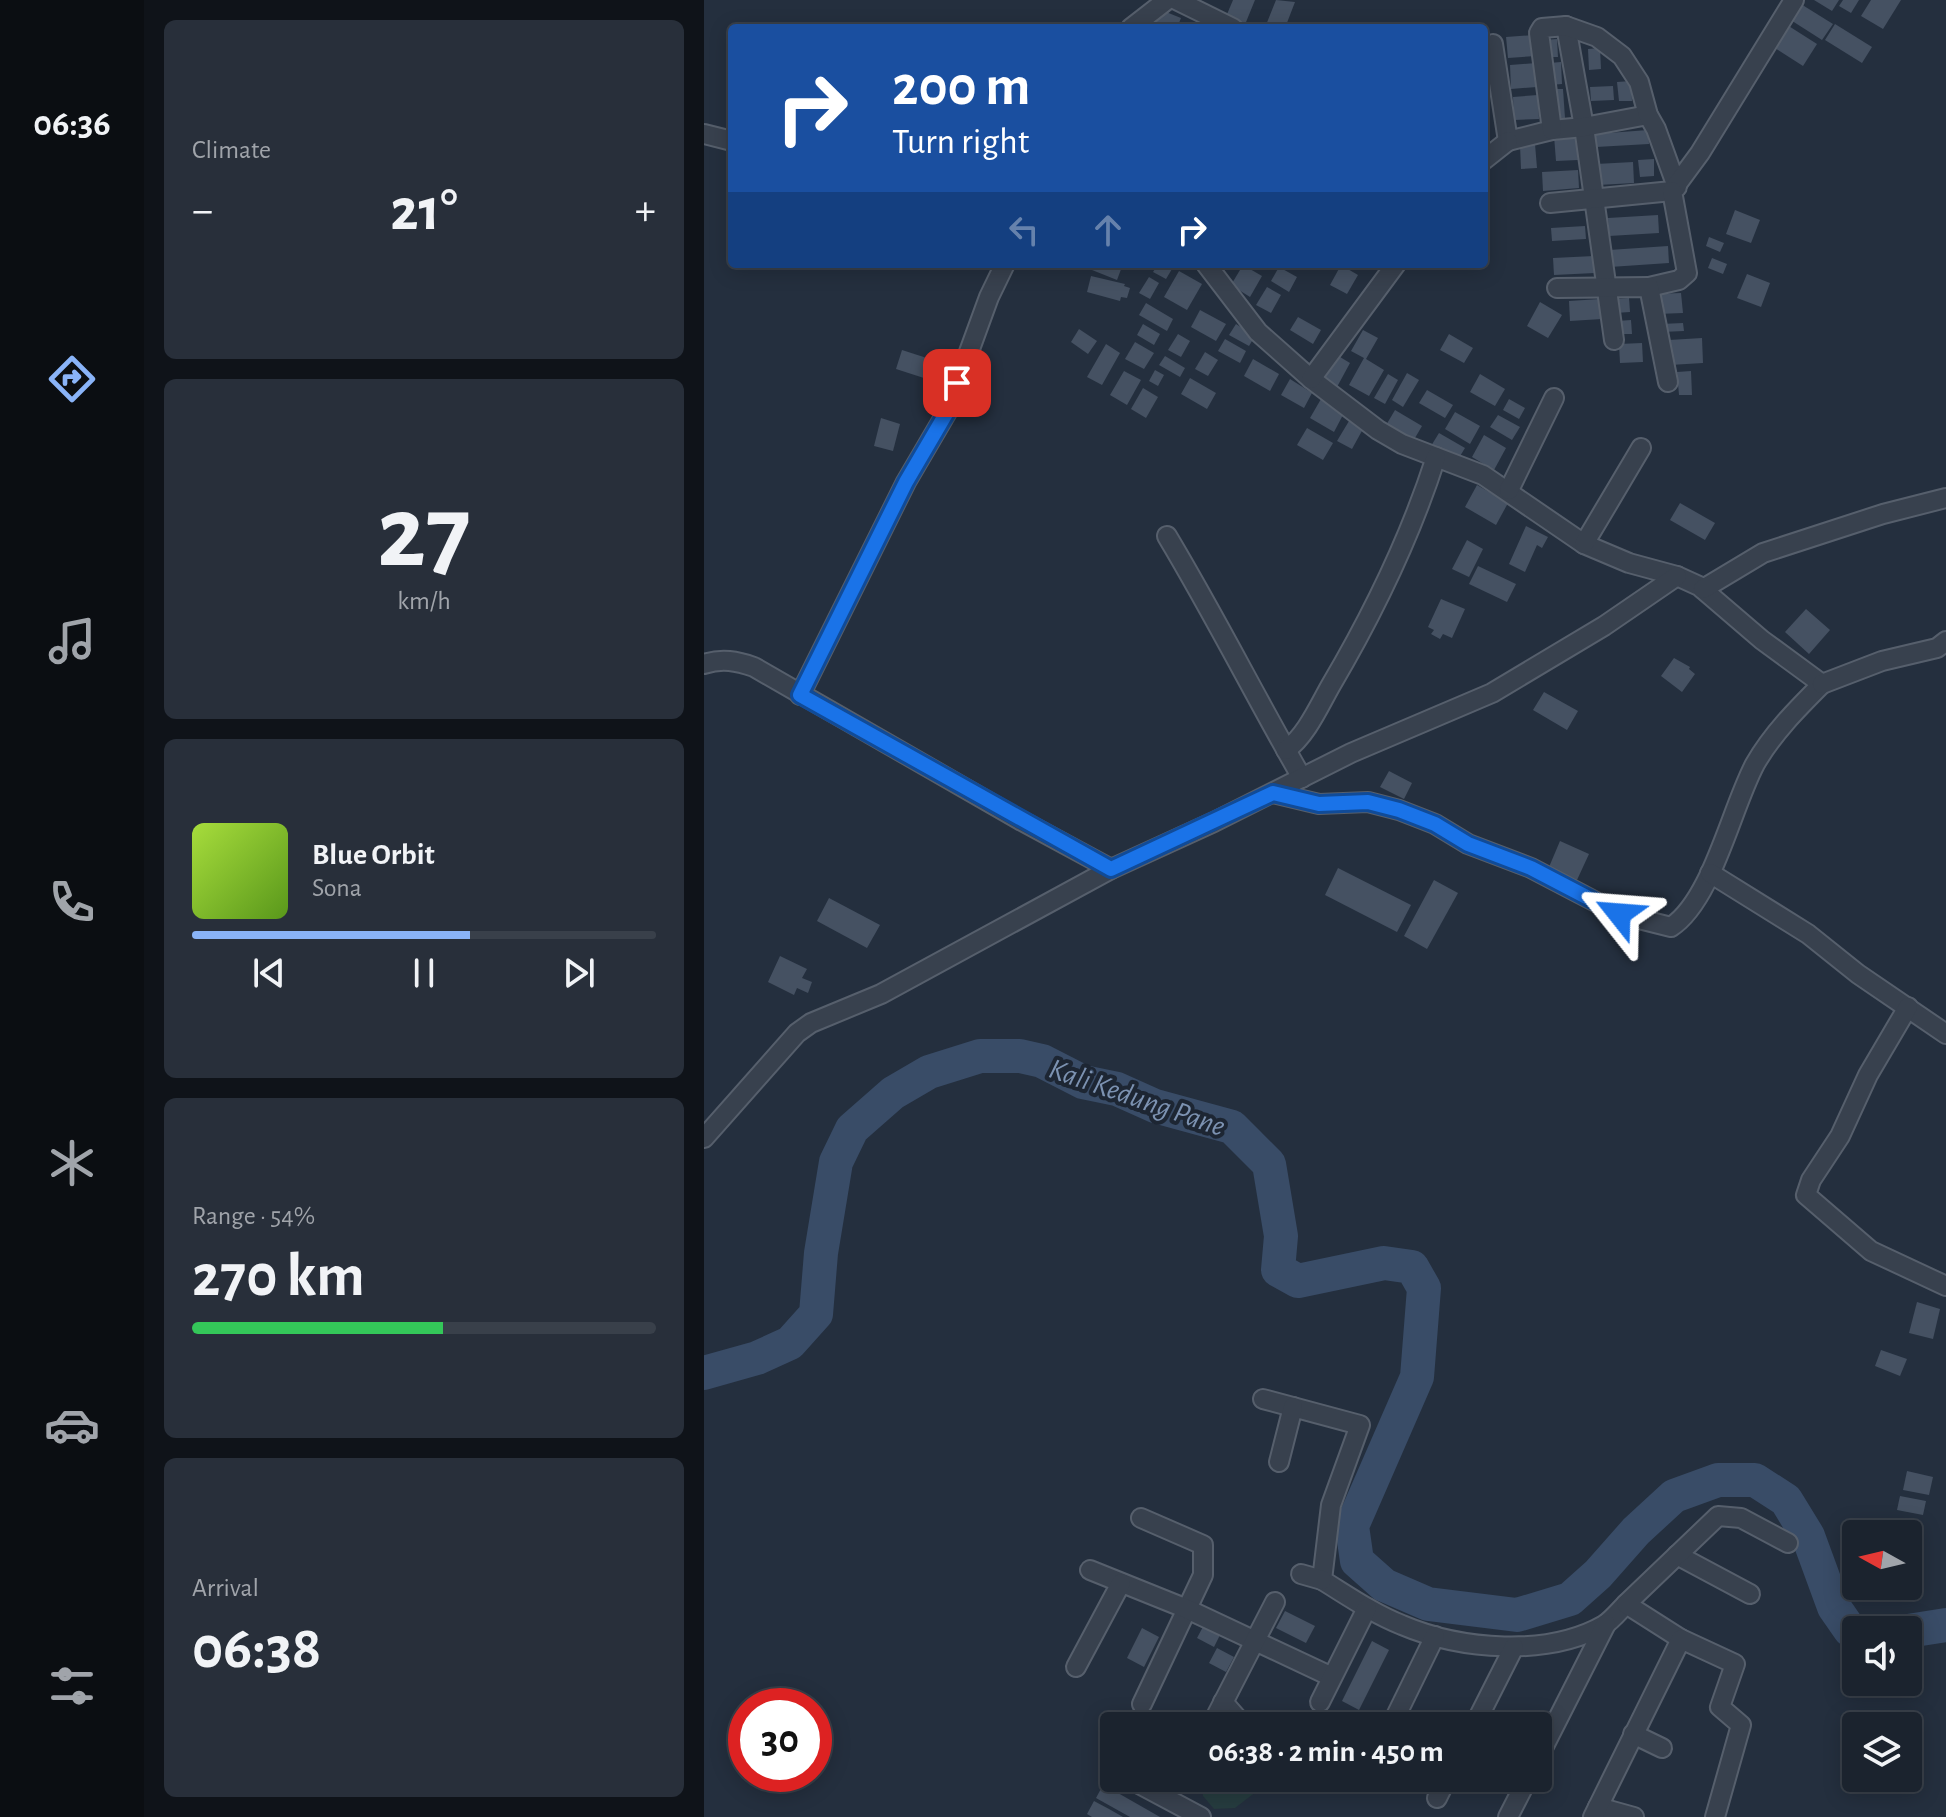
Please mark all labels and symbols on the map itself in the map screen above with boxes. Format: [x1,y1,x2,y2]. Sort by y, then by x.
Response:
pin [923,349,991,417]
position arrow [1577,872,1661,956]
water label: Kali Kedung Pane [1045,1054,1229,1142]
north arrow [1842,1520,1922,1600]
speed limit sign: 30 [728,1688,832,1792]

